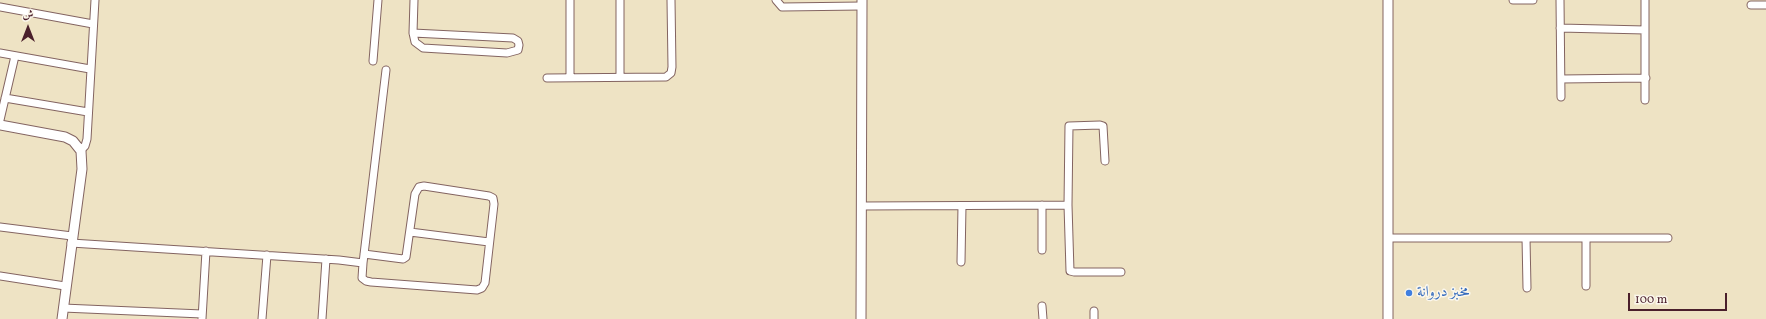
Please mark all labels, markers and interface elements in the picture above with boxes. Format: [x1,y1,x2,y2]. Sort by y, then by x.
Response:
north arrow [8,8,48,48]
text: ش [23,8,33,23]
place label: مخبز دروانة [1417,284,1469,302]
scale bar [1630,285,1729,311]
marker: مخبز دروانة [1404,288,1414,298]
text: 100 m [1635,292,1667,308]

